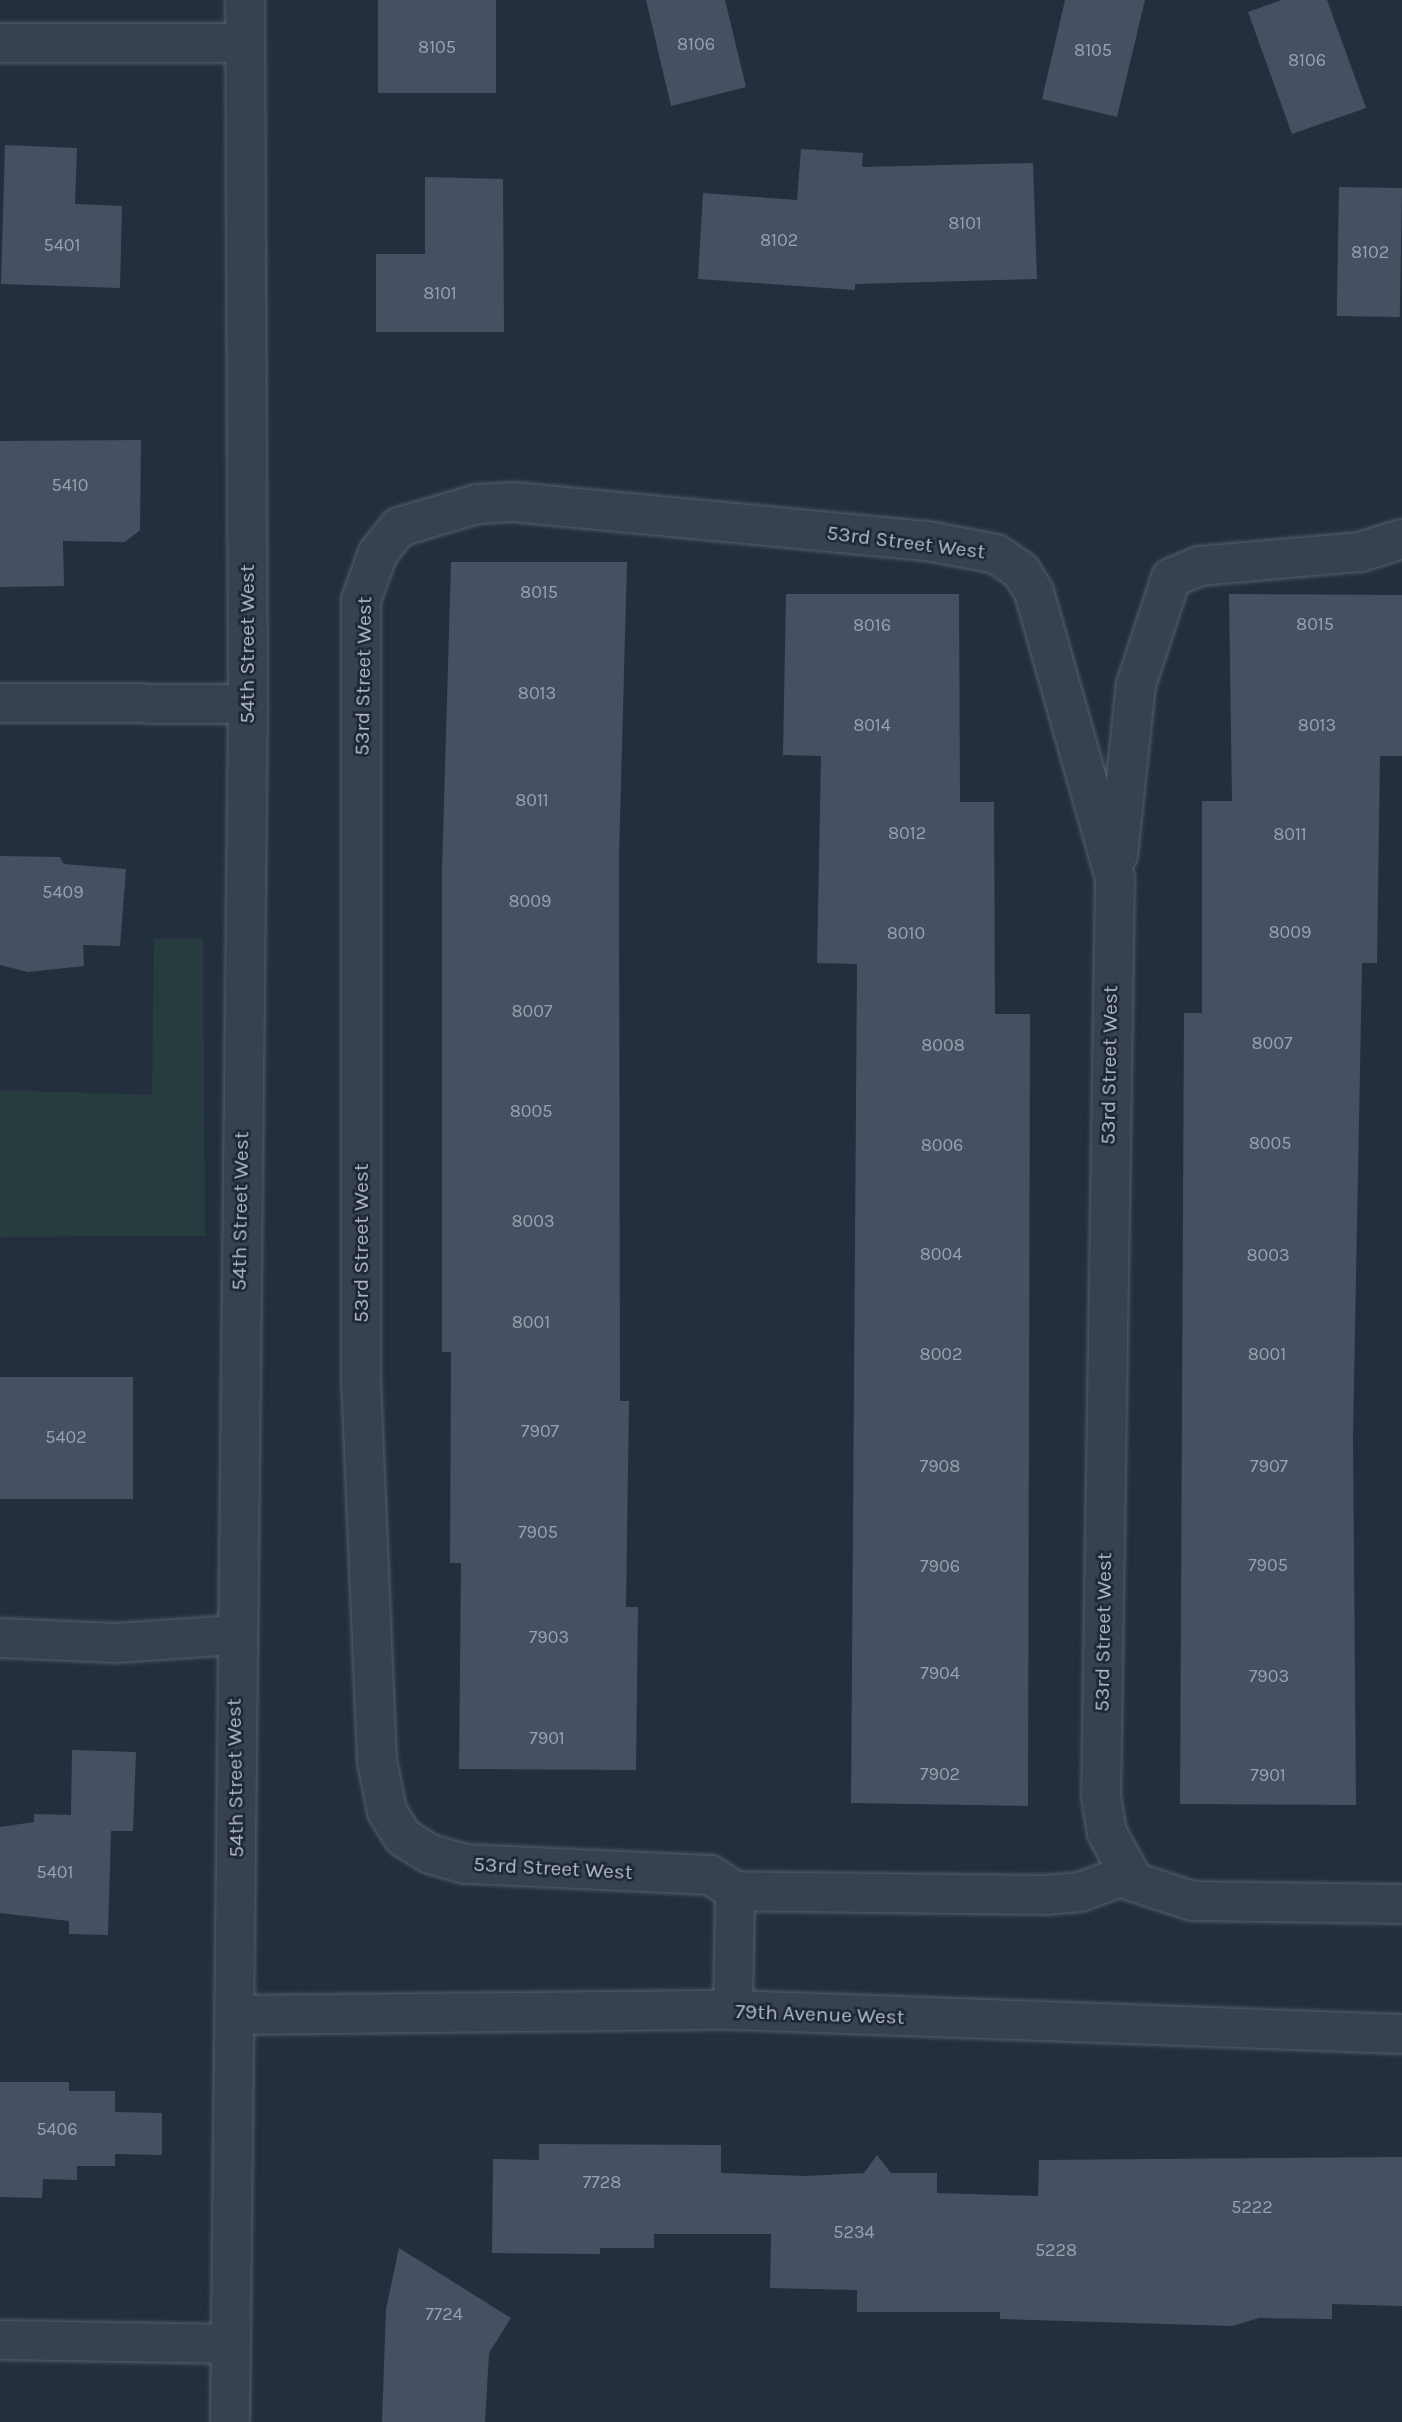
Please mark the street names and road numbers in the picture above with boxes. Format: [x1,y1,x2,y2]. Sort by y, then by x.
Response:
street label: 53rd Street West [825,520,987,564]
street label: 54th Street West [234,564,260,724]
street label: 53rd Street West [349,596,377,756]
street label: 53rd Street West [1095,985,1123,1145]
street label: 54th Street West [226,1131,254,1291]
street label: 53rd Street West [348,1163,374,1323]
street label: 53rd Street West [1089,1552,1117,1712]
street label: 54th Street West [221,1698,249,1858]
street label: 53rd Street West [473,1851,633,1885]
street label: 79th Avenue West [735,1998,905,2030]

